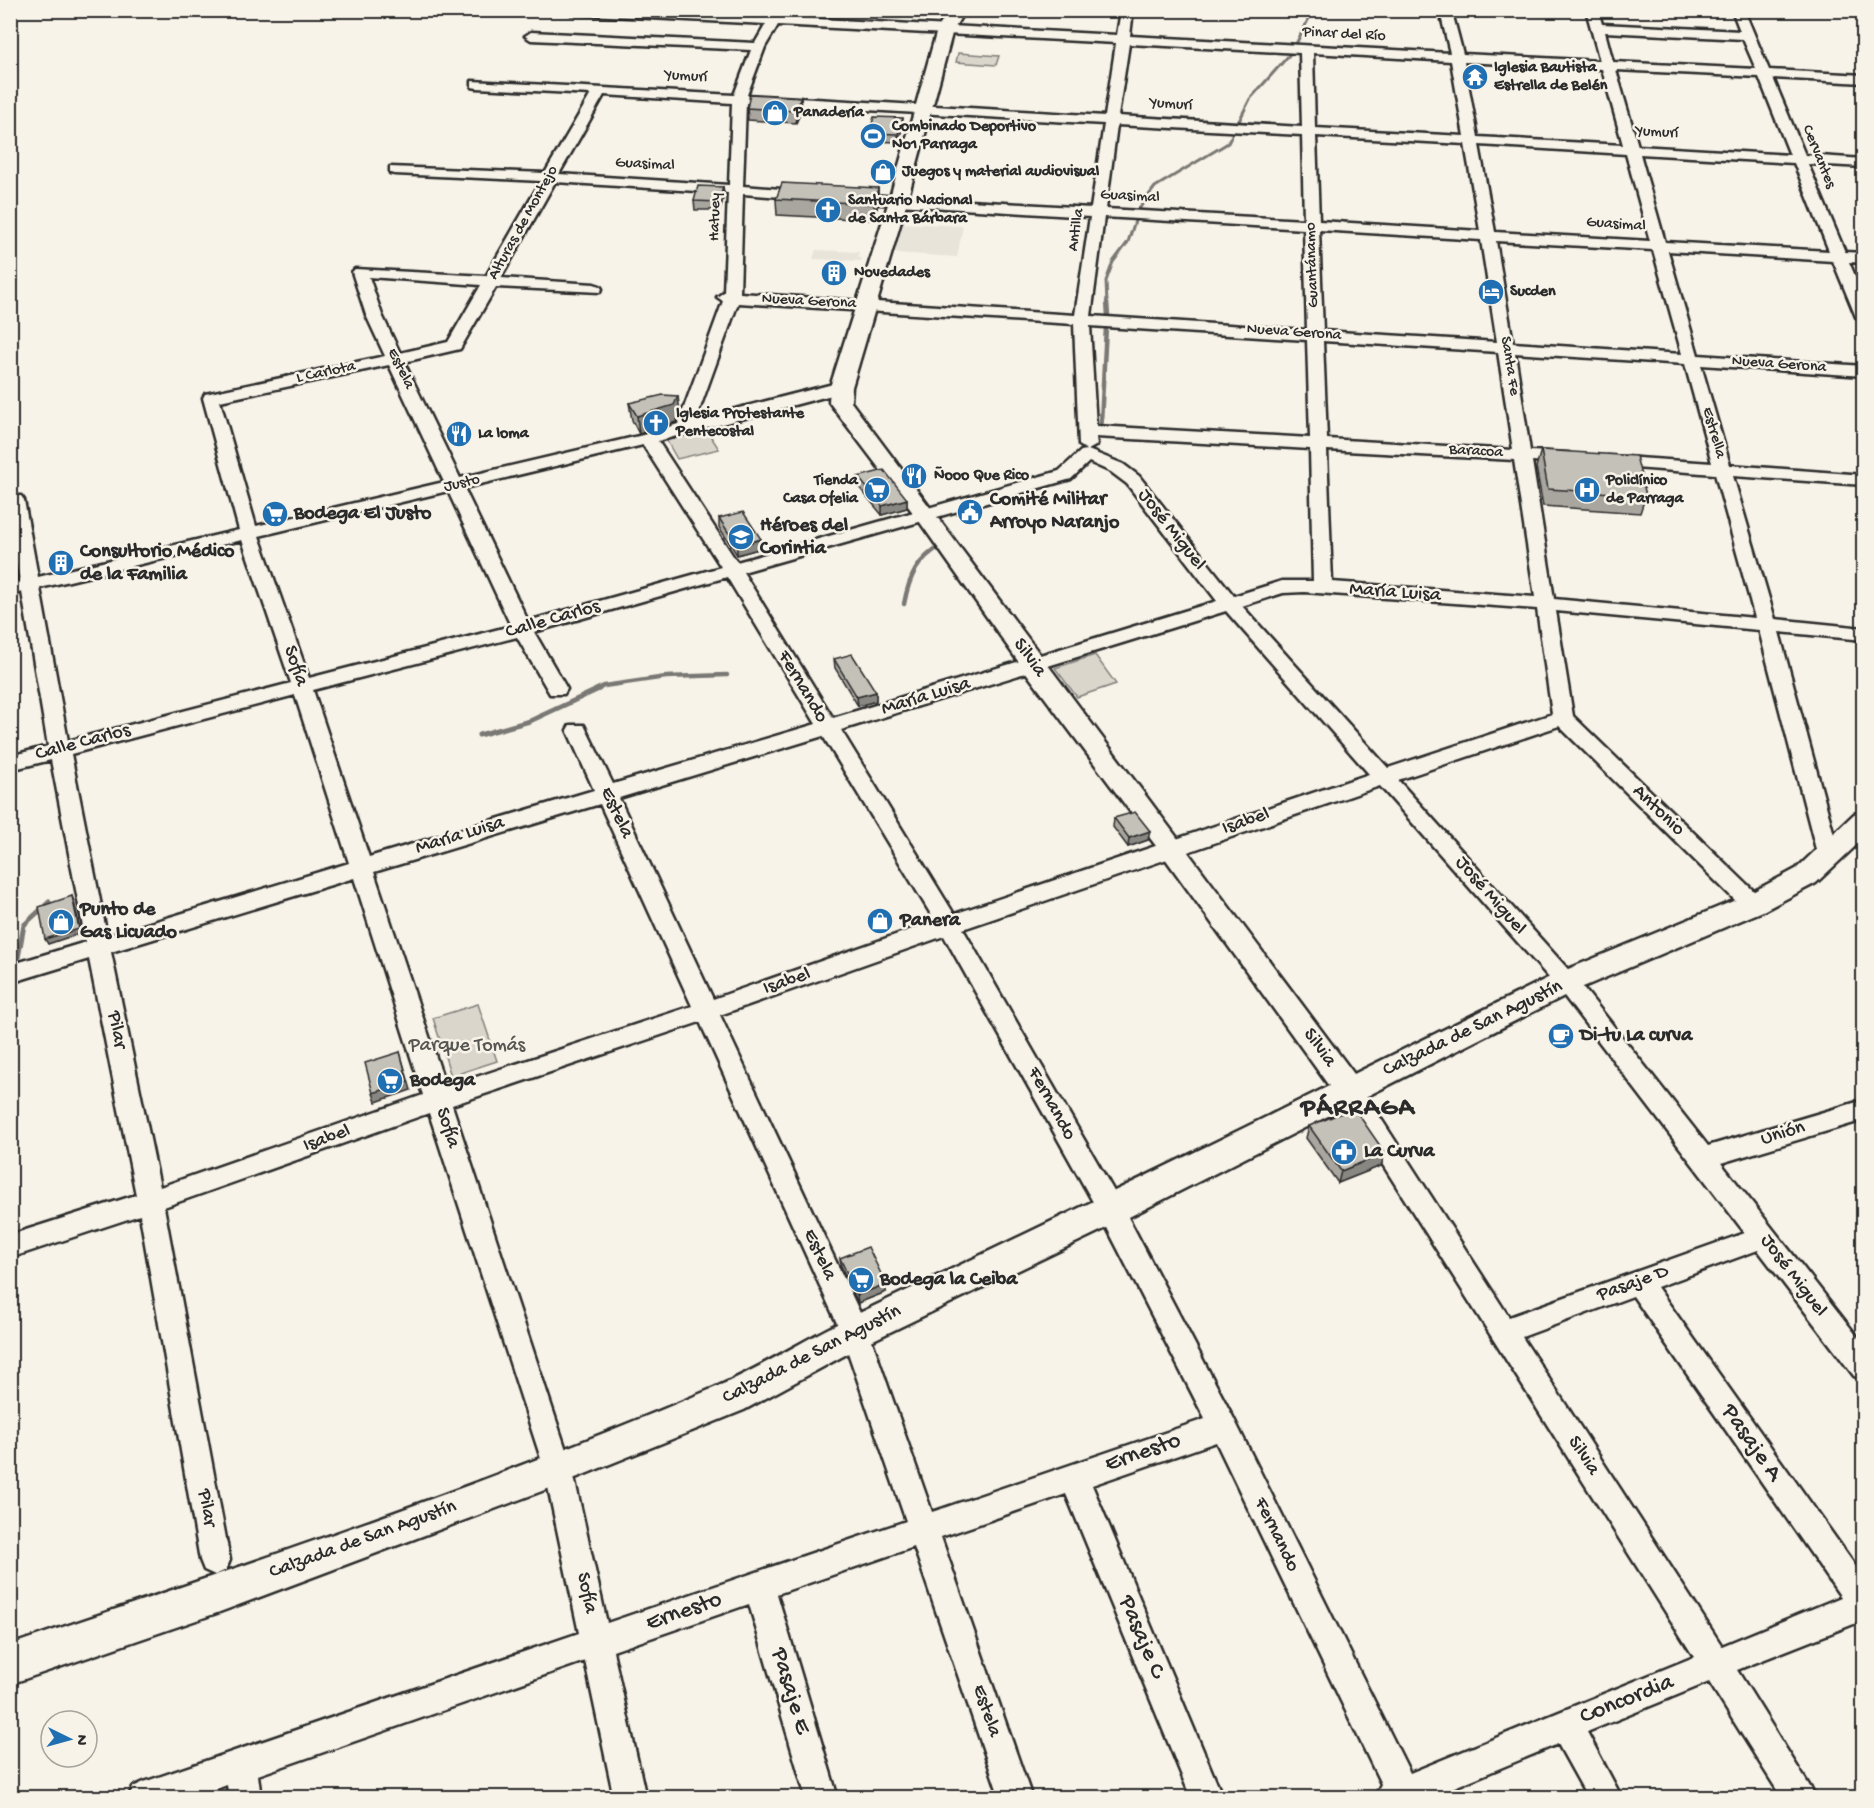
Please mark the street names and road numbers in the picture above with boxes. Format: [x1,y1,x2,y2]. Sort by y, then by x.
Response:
street label: Pinar del Río [1301,23,1386,47]
street label: Yumurí [662,66,708,88]
street label: Yumurí [1147,94,1194,116]
street label: Yumurí [1633,122,1679,144]
street label: Cervantes [1797,122,1840,193]
street label: Guasimal [615,154,675,176]
street label: Alturas de Montejo [485,163,563,283]
street label: Guasimal [1100,186,1160,208]
street label: Hatuey [706,193,726,241]
street label: Antilla [1065,206,1090,253]
street label: Guasimal [1586,213,1646,237]
street label: Guantánamo [1302,222,1324,308]
street label: Nueva Gerona [761,290,858,314]
street label: Nueva Gerona [1246,320,1343,346]
street label: Santa Fe [1495,335,1523,398]
street label: Estela [382,345,418,394]
street label: Nueva Gerona [1731,352,1828,378]
street label: L Carlota [295,357,358,389]
street label: Estrella [1697,405,1730,462]
street label: Baracoa [1447,441,1505,463]
street label: Justo [442,471,482,497]
street label: José Miguel [1132,485,1210,575]
street label: María Luisa [1348,578,1442,608]
street label: Calle Carlos [503,595,603,644]
street label: Silvia [1007,634,1051,683]
street label: Sofía [277,643,313,690]
street label: Fernando [771,646,832,727]
street label: María Luisa [879,672,974,721]
street label: Calle Carlos [33,719,133,767]
street label: Antonio [1627,780,1689,842]
street label: Estela [594,784,638,843]
street label: Isabel [1219,803,1273,841]
street label: María Luisa [413,811,508,860]
street label: José Miguel [1449,852,1531,940]
street label: Isabel [760,963,814,1001]
street label: Calzada de San Agustín [1379,975,1567,1083]
street label: Pilar [101,1008,131,1053]
street label: Silvia [1297,1024,1341,1073]
street label: Fernando [1021,1063,1080,1144]
street label: Sofía [430,1105,465,1152]
street label: Unión [1758,1116,1808,1152]
street label: Isabel [300,1120,354,1158]
street label: Estela [797,1226,841,1285]
street label: José Miguel [1755,1230,1831,1322]
street label: Pasaje D [1593,1260,1673,1308]
street label: Calzada de San Agustín [719,1300,905,1410]
street label: Pasaje A [1713,1398,1789,1489]
street label: Ernesto [1101,1427,1185,1479]
street label: Silvia [1562,1432,1605,1481]
street label: Pilar [191,1486,221,1531]
street label: Fernando [1248,1493,1304,1576]
street label: Calzada de San Agustín [266,1495,460,1585]
street label: Sofía [570,1570,602,1616]
street label: Ernesto [642,1586,726,1638]
street label: Pasaje C [1110,1590,1172,1684]
street label: Pasaje E [763,1643,817,1739]
street label: Concordia [1576,1668,1679,1732]
street label: Estela [966,1682,1006,1741]

